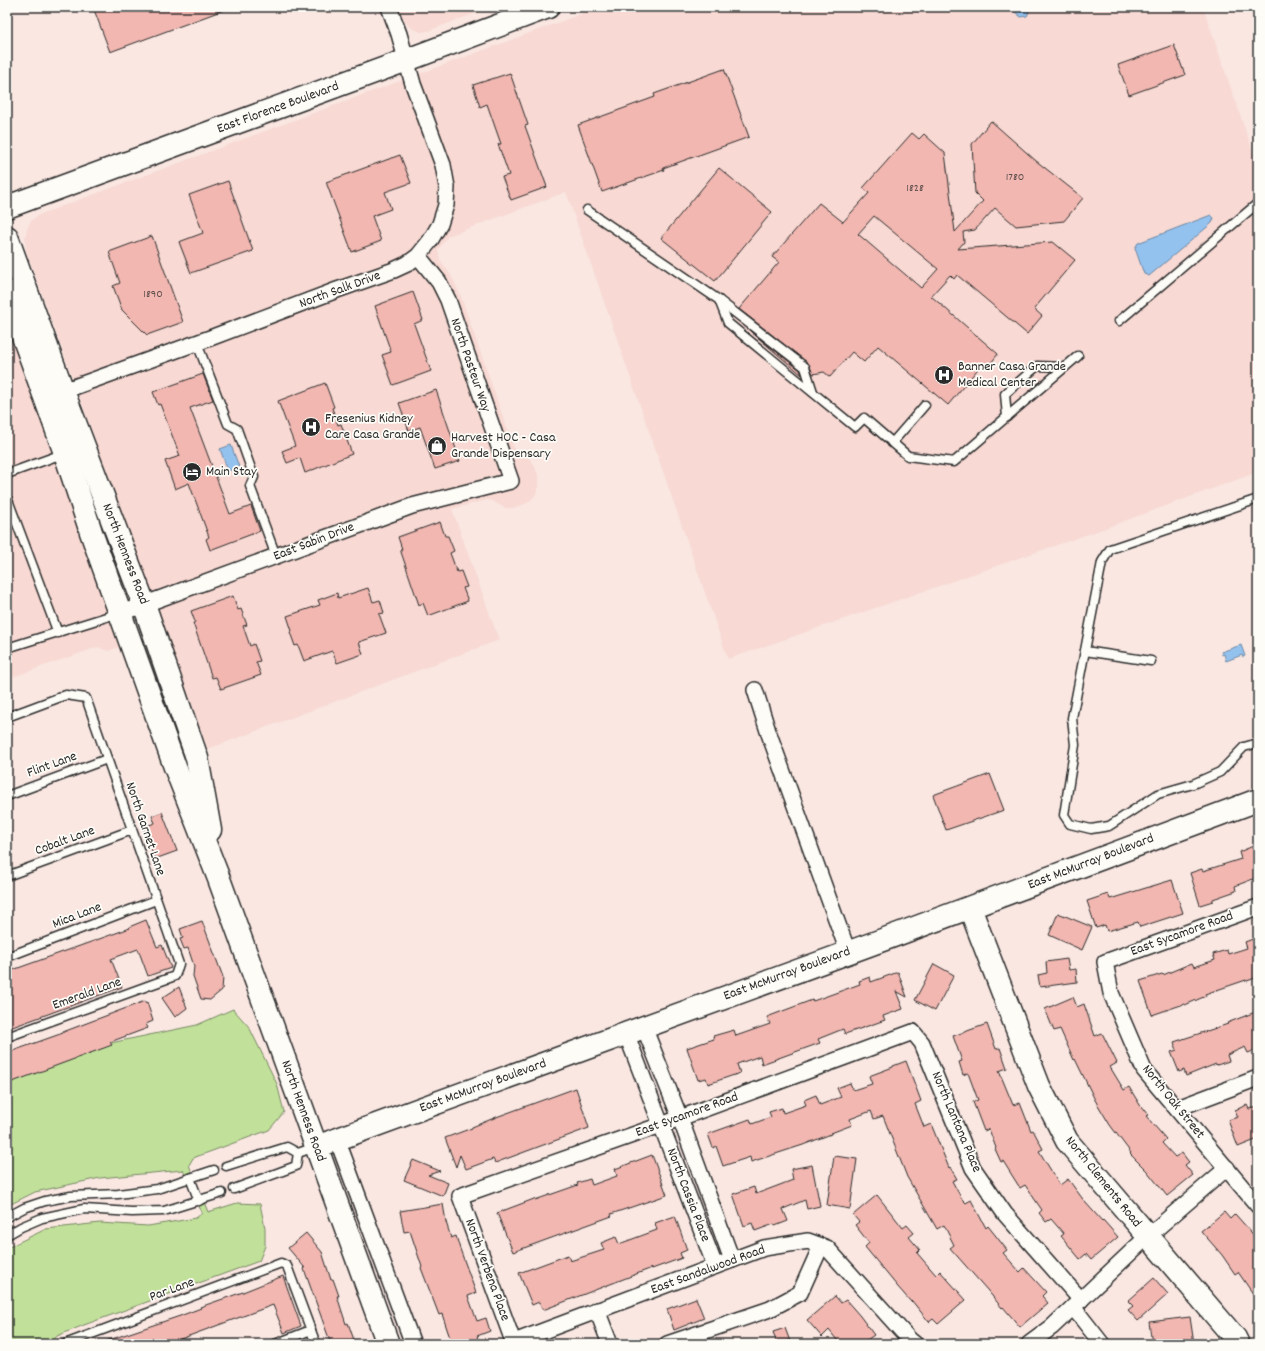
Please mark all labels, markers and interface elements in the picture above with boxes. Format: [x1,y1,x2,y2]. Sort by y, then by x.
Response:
street label: East Florence Boulevard [214,77,342,139]
house number: 1780 [1006,169,1024,186]
house number: 1828 [906,180,924,197]
street label: North Salk Drive [297,266,383,314]
house number: 1890 [143,286,163,303]
street label: North Pasteur Way [445,315,496,415]
place label: Banner Casa Grande Medical Center [958,357,1066,393]
hospital icon: Banner Casa Grande Medical Center [933,364,955,386]
place label: Fresenius Kidney Care Casa Grande [325,409,420,445]
hospital icon: Fresenius Kidney Care Casa Grande [300,416,322,438]
place label: Harvest HOC - Casa Grande Dispensary [451,428,556,464]
shop icon: Harvest HOC - Casa Grande Dispensary [426,435,448,457]
hotel icon: Main Stay [181,461,203,483]
place label: Main Stay [206,462,257,482]
street label: North Henness Road [97,501,153,607]
street label: East Sabin Drive [271,517,357,567]
street label: Flint Lane [24,747,80,783]
street label: North Garnet Lane [120,779,170,879]
street label: Cobalt Lane [32,821,98,861]
street label: East McMurray Boulevard [1025,829,1157,895]
street label: Mica Lane [50,898,104,934]
street label: East Sycamore Road [1128,906,1236,962]
street label: East McMurray Boulevard [721,942,853,1006]
street label: Emerald Lane [50,972,124,1016]
street label: East McMurray Boulevard [417,1054,549,1118]
street label: North Henness Road [275,1057,331,1165]
street label: North Oak Street [1137,1060,1209,1144]
street label: North Lantana Place [926,1068,986,1176]
street label: East Sycamore Road [633,1087,741,1143]
street label: North Clements Road [1060,1132,1146,1232]
street label: North Cassia Place [661,1145,715,1245]
street label: North Verbena Place [459,1216,515,1324]
street label: East Sandalwood Road [648,1240,768,1300]
street label: Par Lane [147,1273,197,1307]

